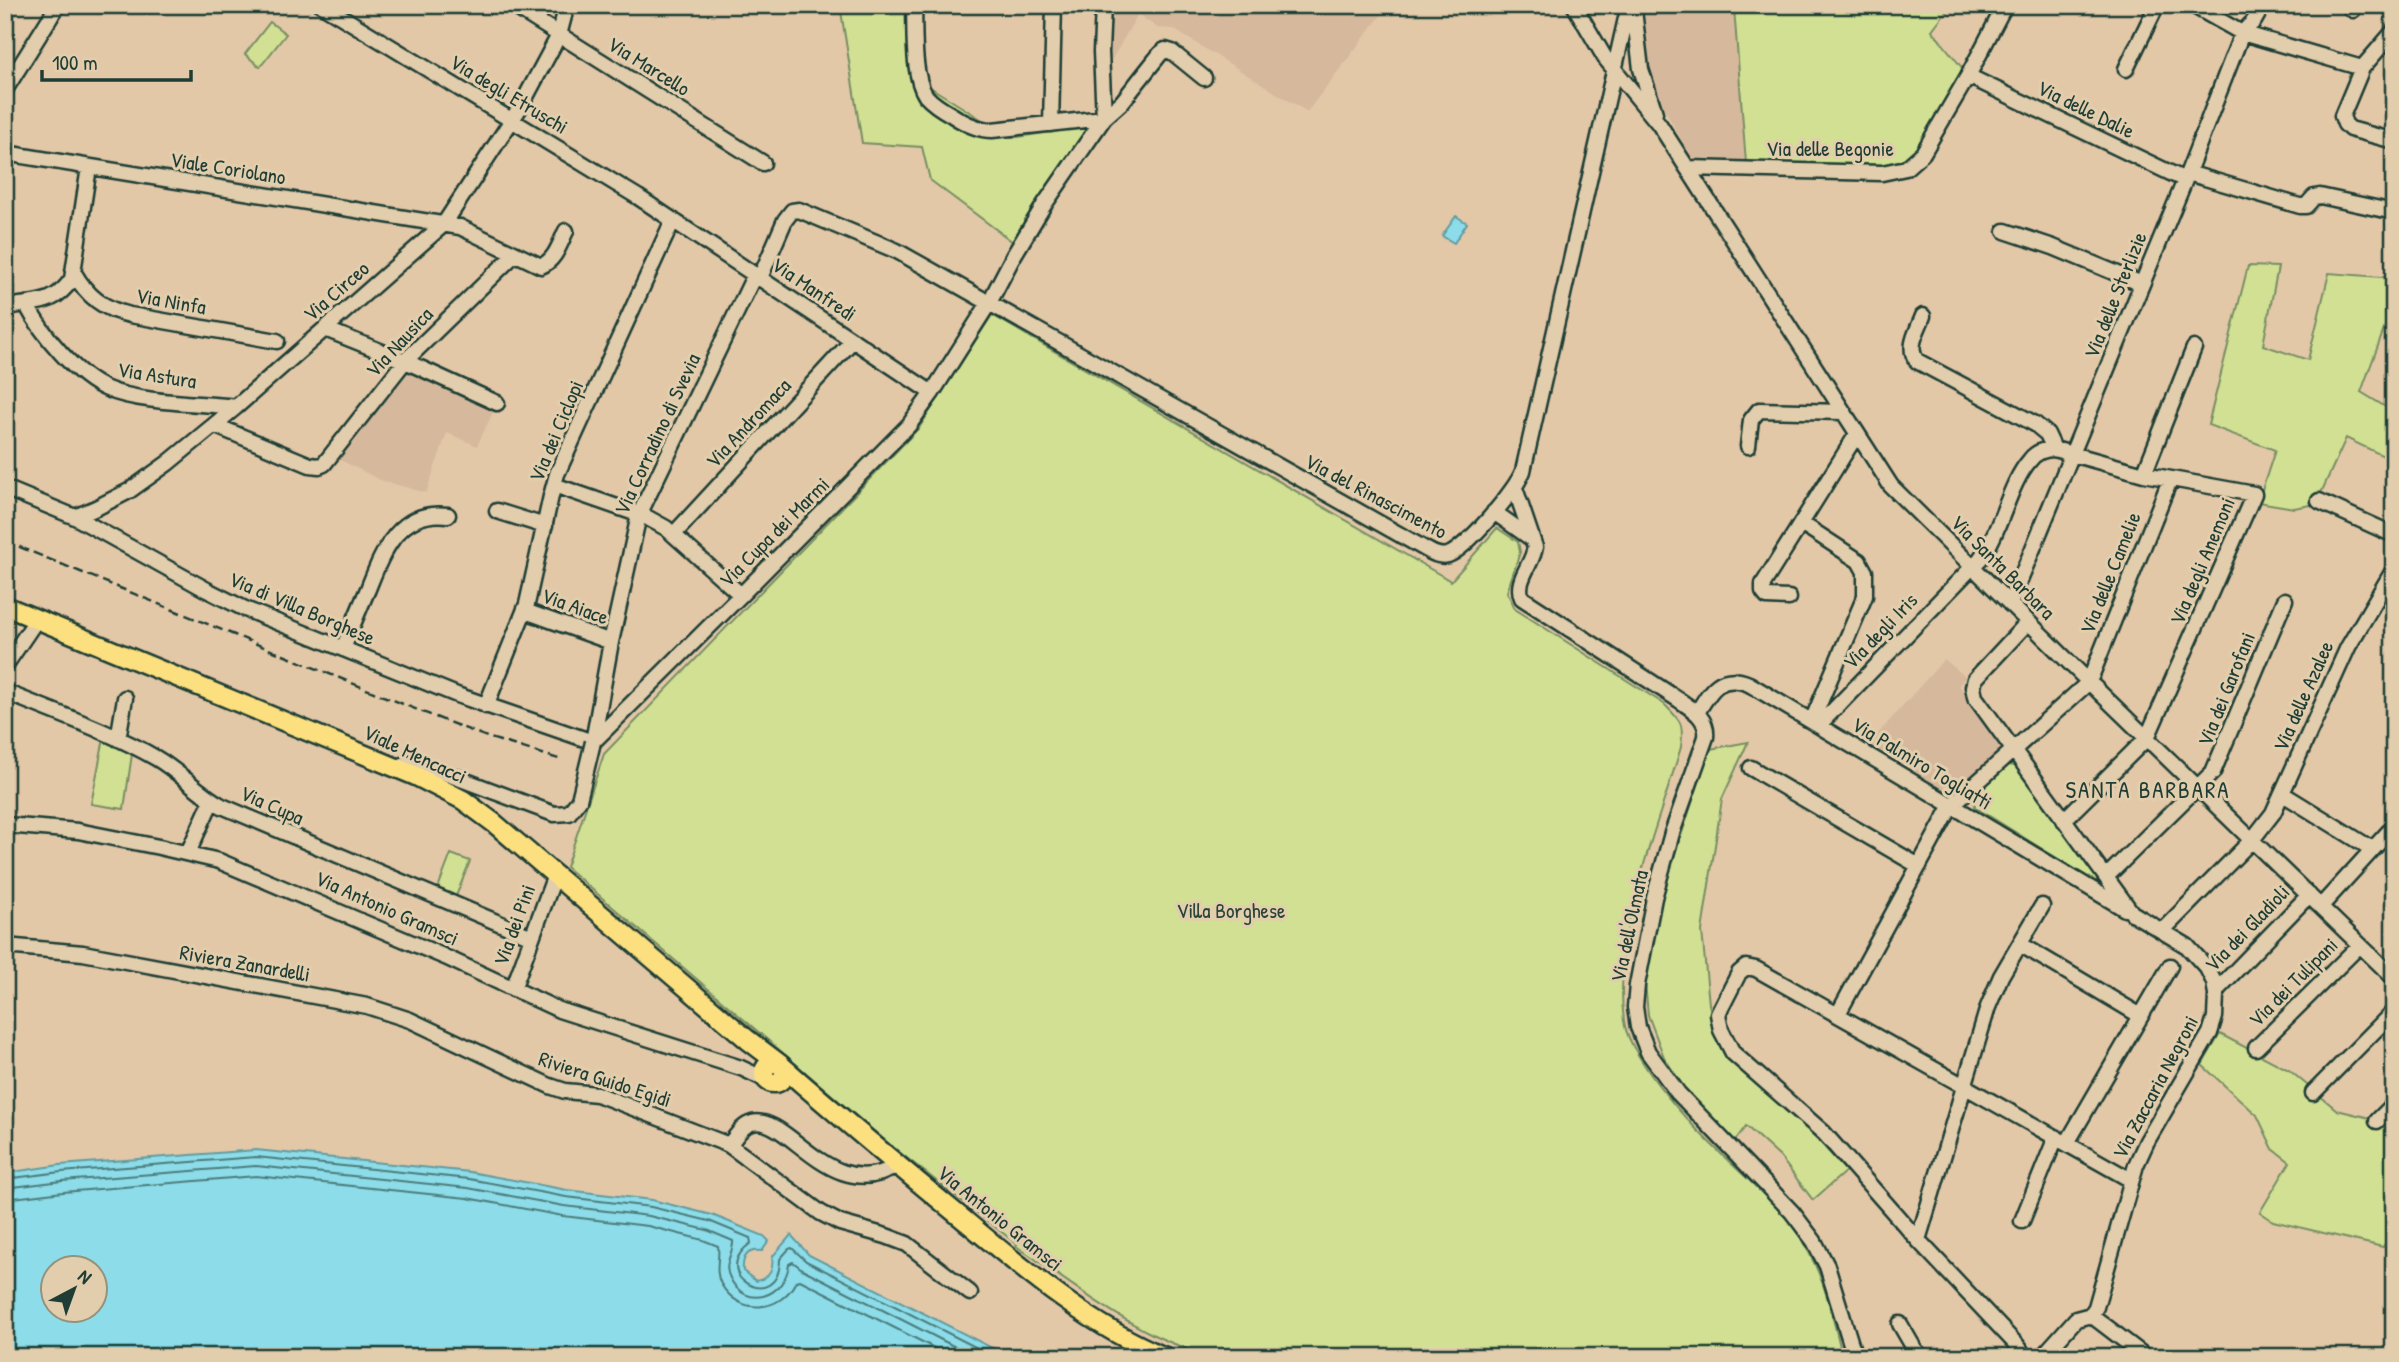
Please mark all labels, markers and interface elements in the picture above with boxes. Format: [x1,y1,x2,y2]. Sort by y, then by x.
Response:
street label: Via Marcello [602,29,696,103]
scale bar [42,38,191,82]
street label: Via degli Etruschi [444,47,574,141]
text: 100 m [52,48,98,77]
street label: Via delle Dalie [2032,73,2140,145]
street label: Via delle Begonie [1766,134,1894,163]
street label: Viale Coriolano [168,145,288,191]
street label: Via delle Sterlizie [2076,227,2154,363]
street label: Via Manfredi [766,250,862,328]
street label: Via Circeo [297,254,375,328]
street label: Via Ninfa [134,281,208,321]
street label: Via Nausica [359,300,439,384]
street label: Via Corradino di Svevia [607,349,707,519]
street label: Via Astura [115,354,199,396]
street label: Via Andromaca [699,372,797,474]
street label: Via dei Ciclopi [522,376,590,486]
street label: Via del Rinascimento [1300,446,1452,546]
street label: Via Cupa dei Marmi [712,470,836,594]
street label: Via degli Anemoni [2162,493,2242,629]
street label: Via Santa Barbara [1944,508,2062,626]
street label: Via delle Camelie [2072,508,2148,638]
street label: Via di Villa Borghese [224,564,380,652]
street label: Via Aiace [537,581,613,631]
street label: Via degli Iris [1836,586,1924,676]
street label: Via dei Garofani [2190,628,2262,750]
street label: Via delle Azalee [2266,636,2340,756]
street label: Via Palmiro Togliatti [1846,710,1998,816]
street label: Viale Mencacci [358,717,472,791]
district label: SANTA BARBARA [2065,774,2231,805]
street label: Via Cupa [236,778,308,832]
street label: Via Antonio Gramsci [311,863,463,953]
street label: Via dell'Olmata [1603,867,1655,985]
street label: Via dei Gladioli [2198,878,2296,978]
street label: Via dei Pini [486,880,542,970]
park label: Villa Borghese [1177,896,1285,925]
street label: Via dei Tulipani [2242,931,2344,1033]
street label: Riviera Zanardelli [178,937,312,989]
street label: Via Zaccaria Negroni [2105,1010,2205,1164]
street label: Riviera Guido Egidi [535,1044,675,1114]
street label: Via Antonio Gramsci [931,1158,1069,1278]
north arrow [38,1254,108,1324]
text: N [73,1263,97,1289]

